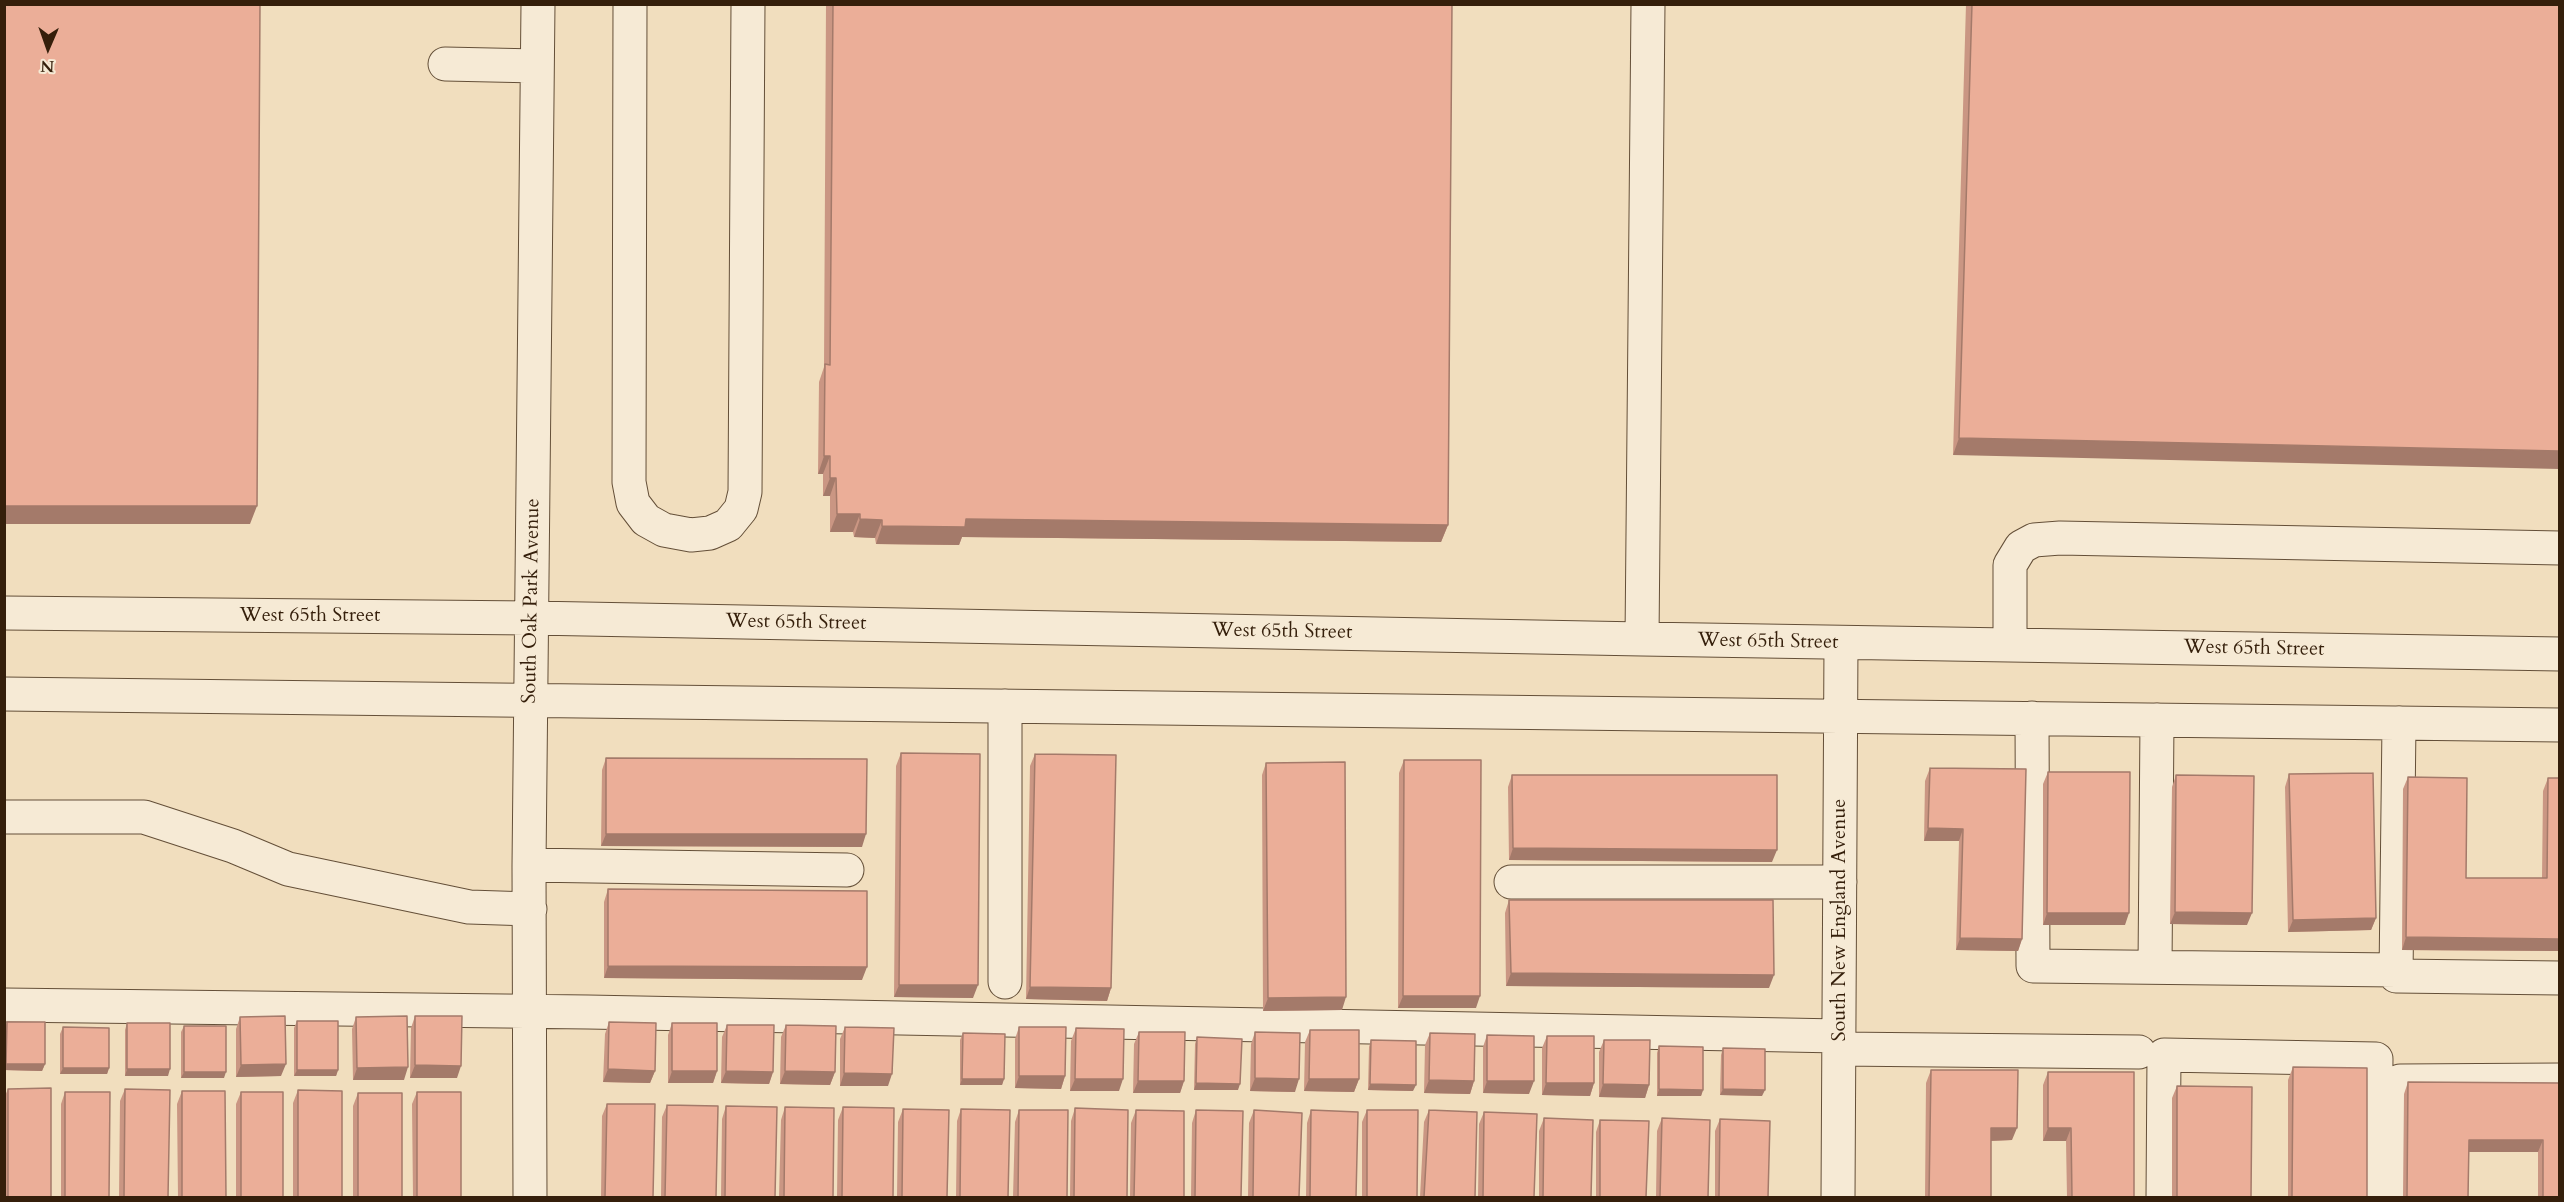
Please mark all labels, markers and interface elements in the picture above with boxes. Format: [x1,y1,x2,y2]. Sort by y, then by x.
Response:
north arrow [18,18,78,78]
text: N [40,55,55,77]
street label: South Oak Park Avenue [518,498,546,704]
street label: West 65th Street [240,604,380,628]
street label: West 65th Street [725,610,867,636]
street label: West 65th Street [1211,619,1353,645]
street label: West 65th Street [1697,629,1839,655]
street label: West 65th Street [2183,636,2325,662]
street label: South New England Avenue [1828,799,1852,1041]

